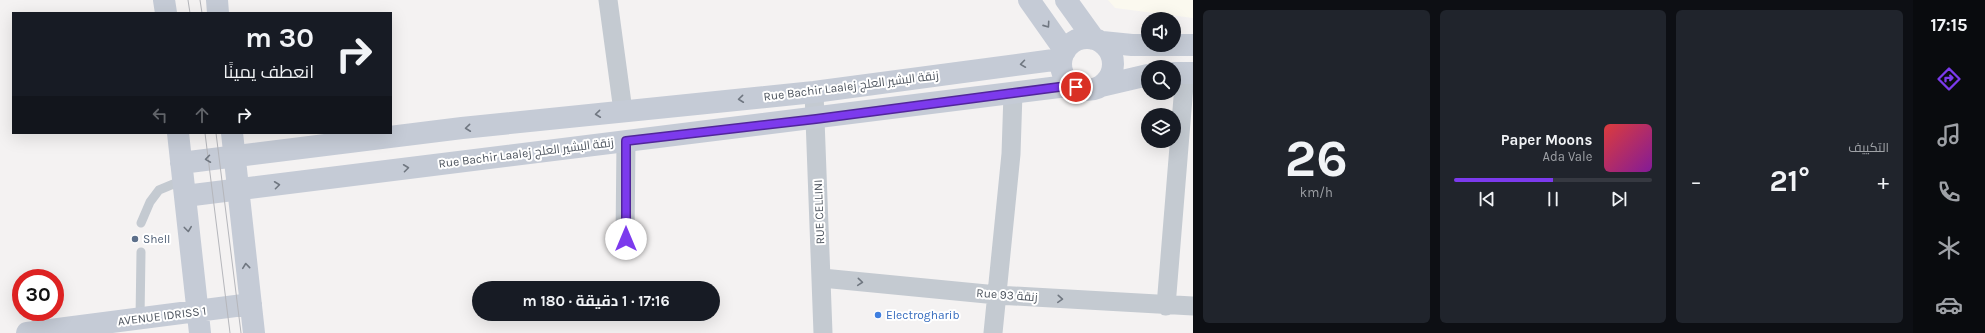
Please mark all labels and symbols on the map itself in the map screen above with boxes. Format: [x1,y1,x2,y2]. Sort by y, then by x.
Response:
one-way arrow [1042,21,1049,28]
one-way arrow [1020,59,1026,68]
street label: Rue Bachir Laalej زنقة البشير العلج [763,68,940,105]
pin [1059,70,1093,104]
one-way arrow [738,94,744,103]
one-way arrow [595,109,601,118]
one-way arrow [465,123,472,132]
street label: Rue Bachir Laalej زنقة البشير العلج [438,135,615,172]
one-way arrow [205,154,211,163]
one-way arrow [403,164,409,173]
street label: RUE CELLINI [811,179,827,245]
one-way arrow [274,181,280,190]
position arrow [605,218,647,260]
one-way arrow [184,226,193,232]
place label: Shell [143,232,170,246]
marker: Shell [130,234,140,244]
one-way arrow [242,263,251,269]
speed limit sign: 30 [12,269,64,321]
one-way arrow [857,277,863,286]
street label: Rue 93 زنقة [976,286,1038,304]
one-way arrow [1057,294,1063,303]
street label: AVENUE IDRISS 1 [117,304,207,328]
place label: Electrogharib [886,308,960,322]
marker: Electrogharib [873,310,883,320]

